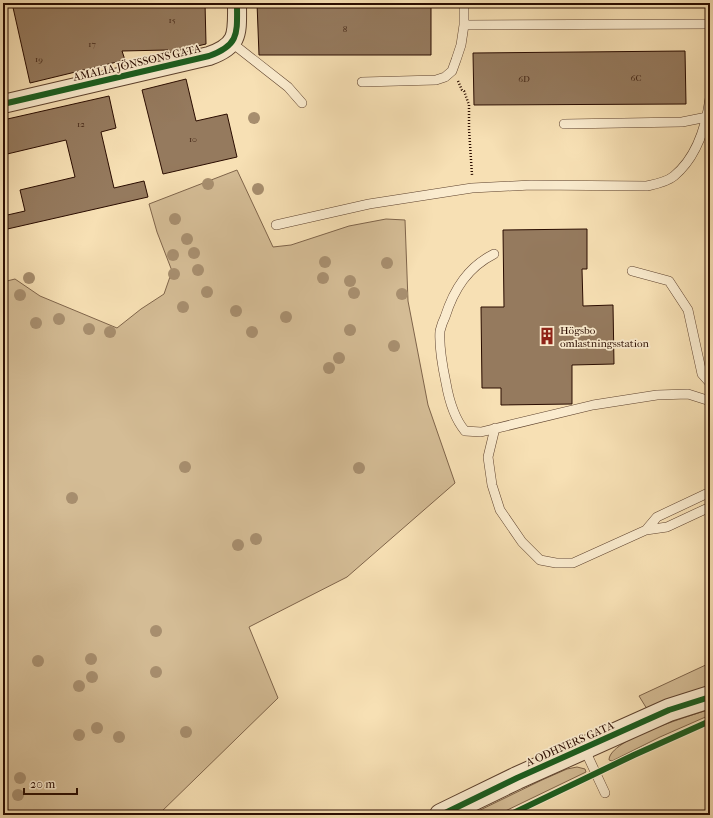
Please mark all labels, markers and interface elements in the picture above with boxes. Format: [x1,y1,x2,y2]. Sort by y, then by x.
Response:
house number: 15 [168,15,176,25]
house number: 8 [343,24,348,34]
house number: 17 [88,39,96,49]
street label: AMALIA JÖNSSONS GATA [71,42,203,84]
house number: 19 [35,54,43,64]
house number: 6C [631,73,641,83]
house number: 6D [518,74,530,84]
house number: 12 [77,119,85,129]
house number: 10 [189,134,197,144]
place label: Högsbo omlastningsstation [560,324,649,350]
building icon: Högsbo omlastningsstation [537,326,557,346]
street label: A ODHNERS GATA [523,718,617,770]
scale bar [24,770,77,796]
text: 20 m [30,777,55,791]

